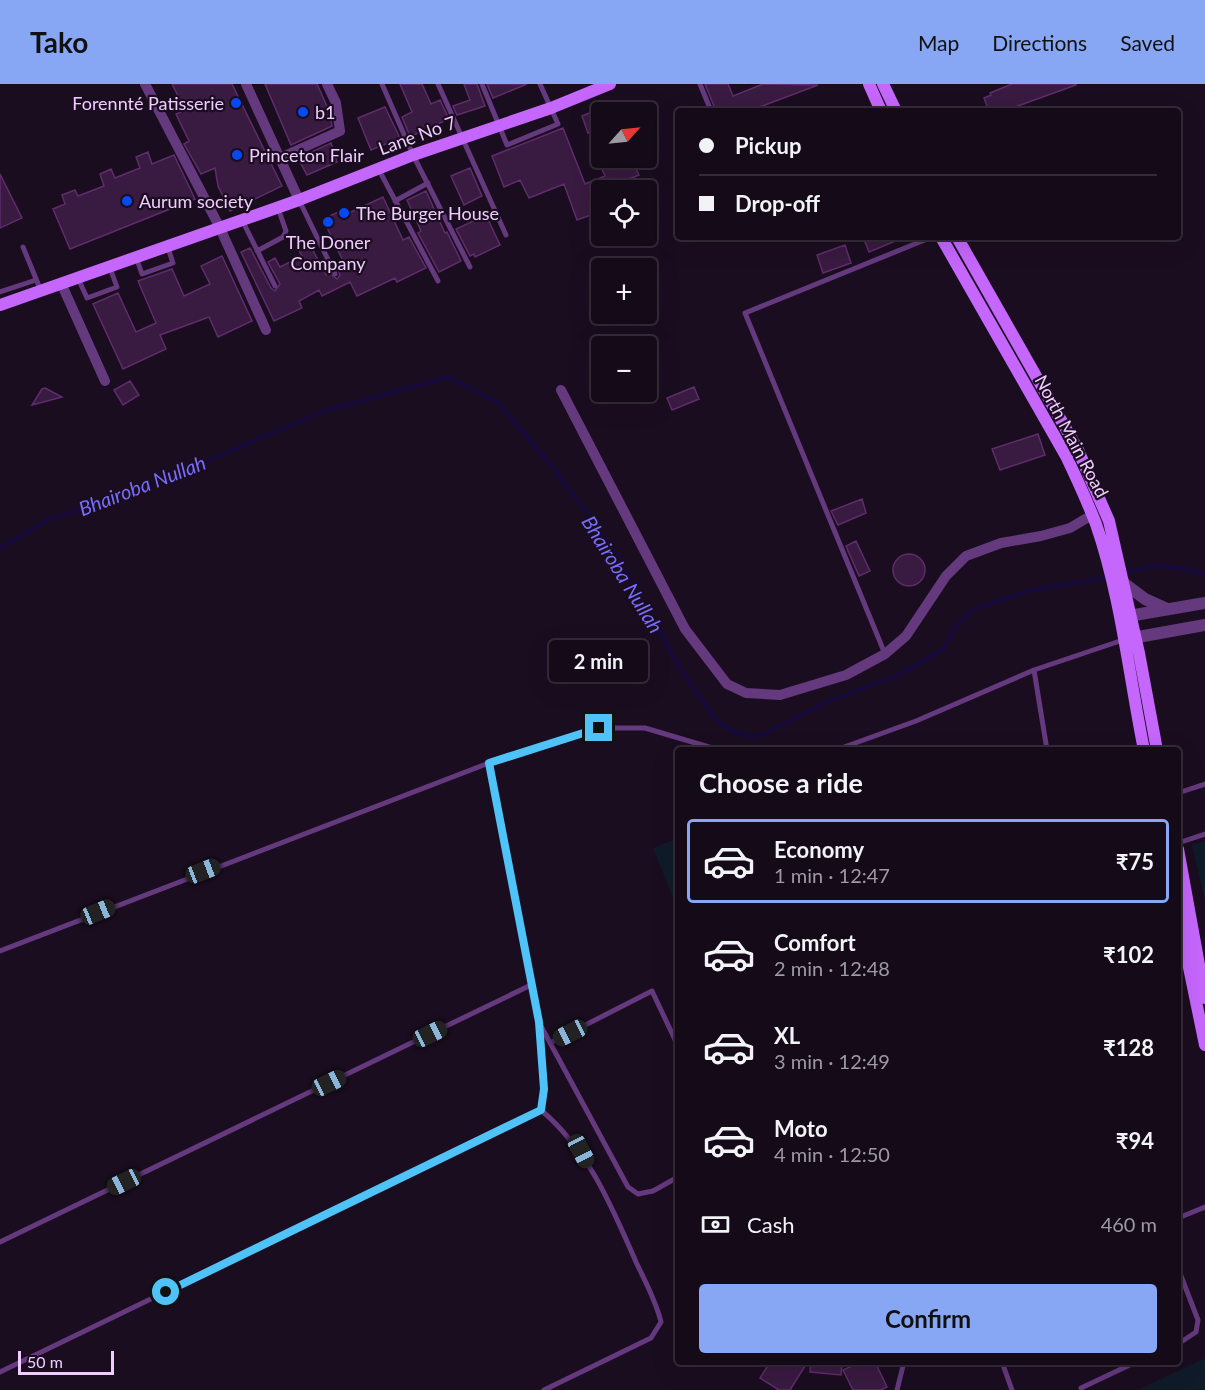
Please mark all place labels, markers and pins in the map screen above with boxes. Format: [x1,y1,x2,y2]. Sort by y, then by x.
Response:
place label: Forennté Patisserie [72,92,224,114]
marker: Forennté Patisserie [229,96,243,110]
place label: b1 [315,101,336,123]
marker: b1 [296,105,310,119]
place label: Princeton Flair [249,144,364,166]
marker: Princeton Flair [230,148,244,162]
place label: Aurum society [139,190,254,212]
marker: Aurum society [120,194,134,208]
place label: The Burger House [356,202,499,224]
marker: The Burger House [337,206,351,220]
marker: The Doner Company [321,215,335,229]
place label: The Doner Company [286,231,371,274]

